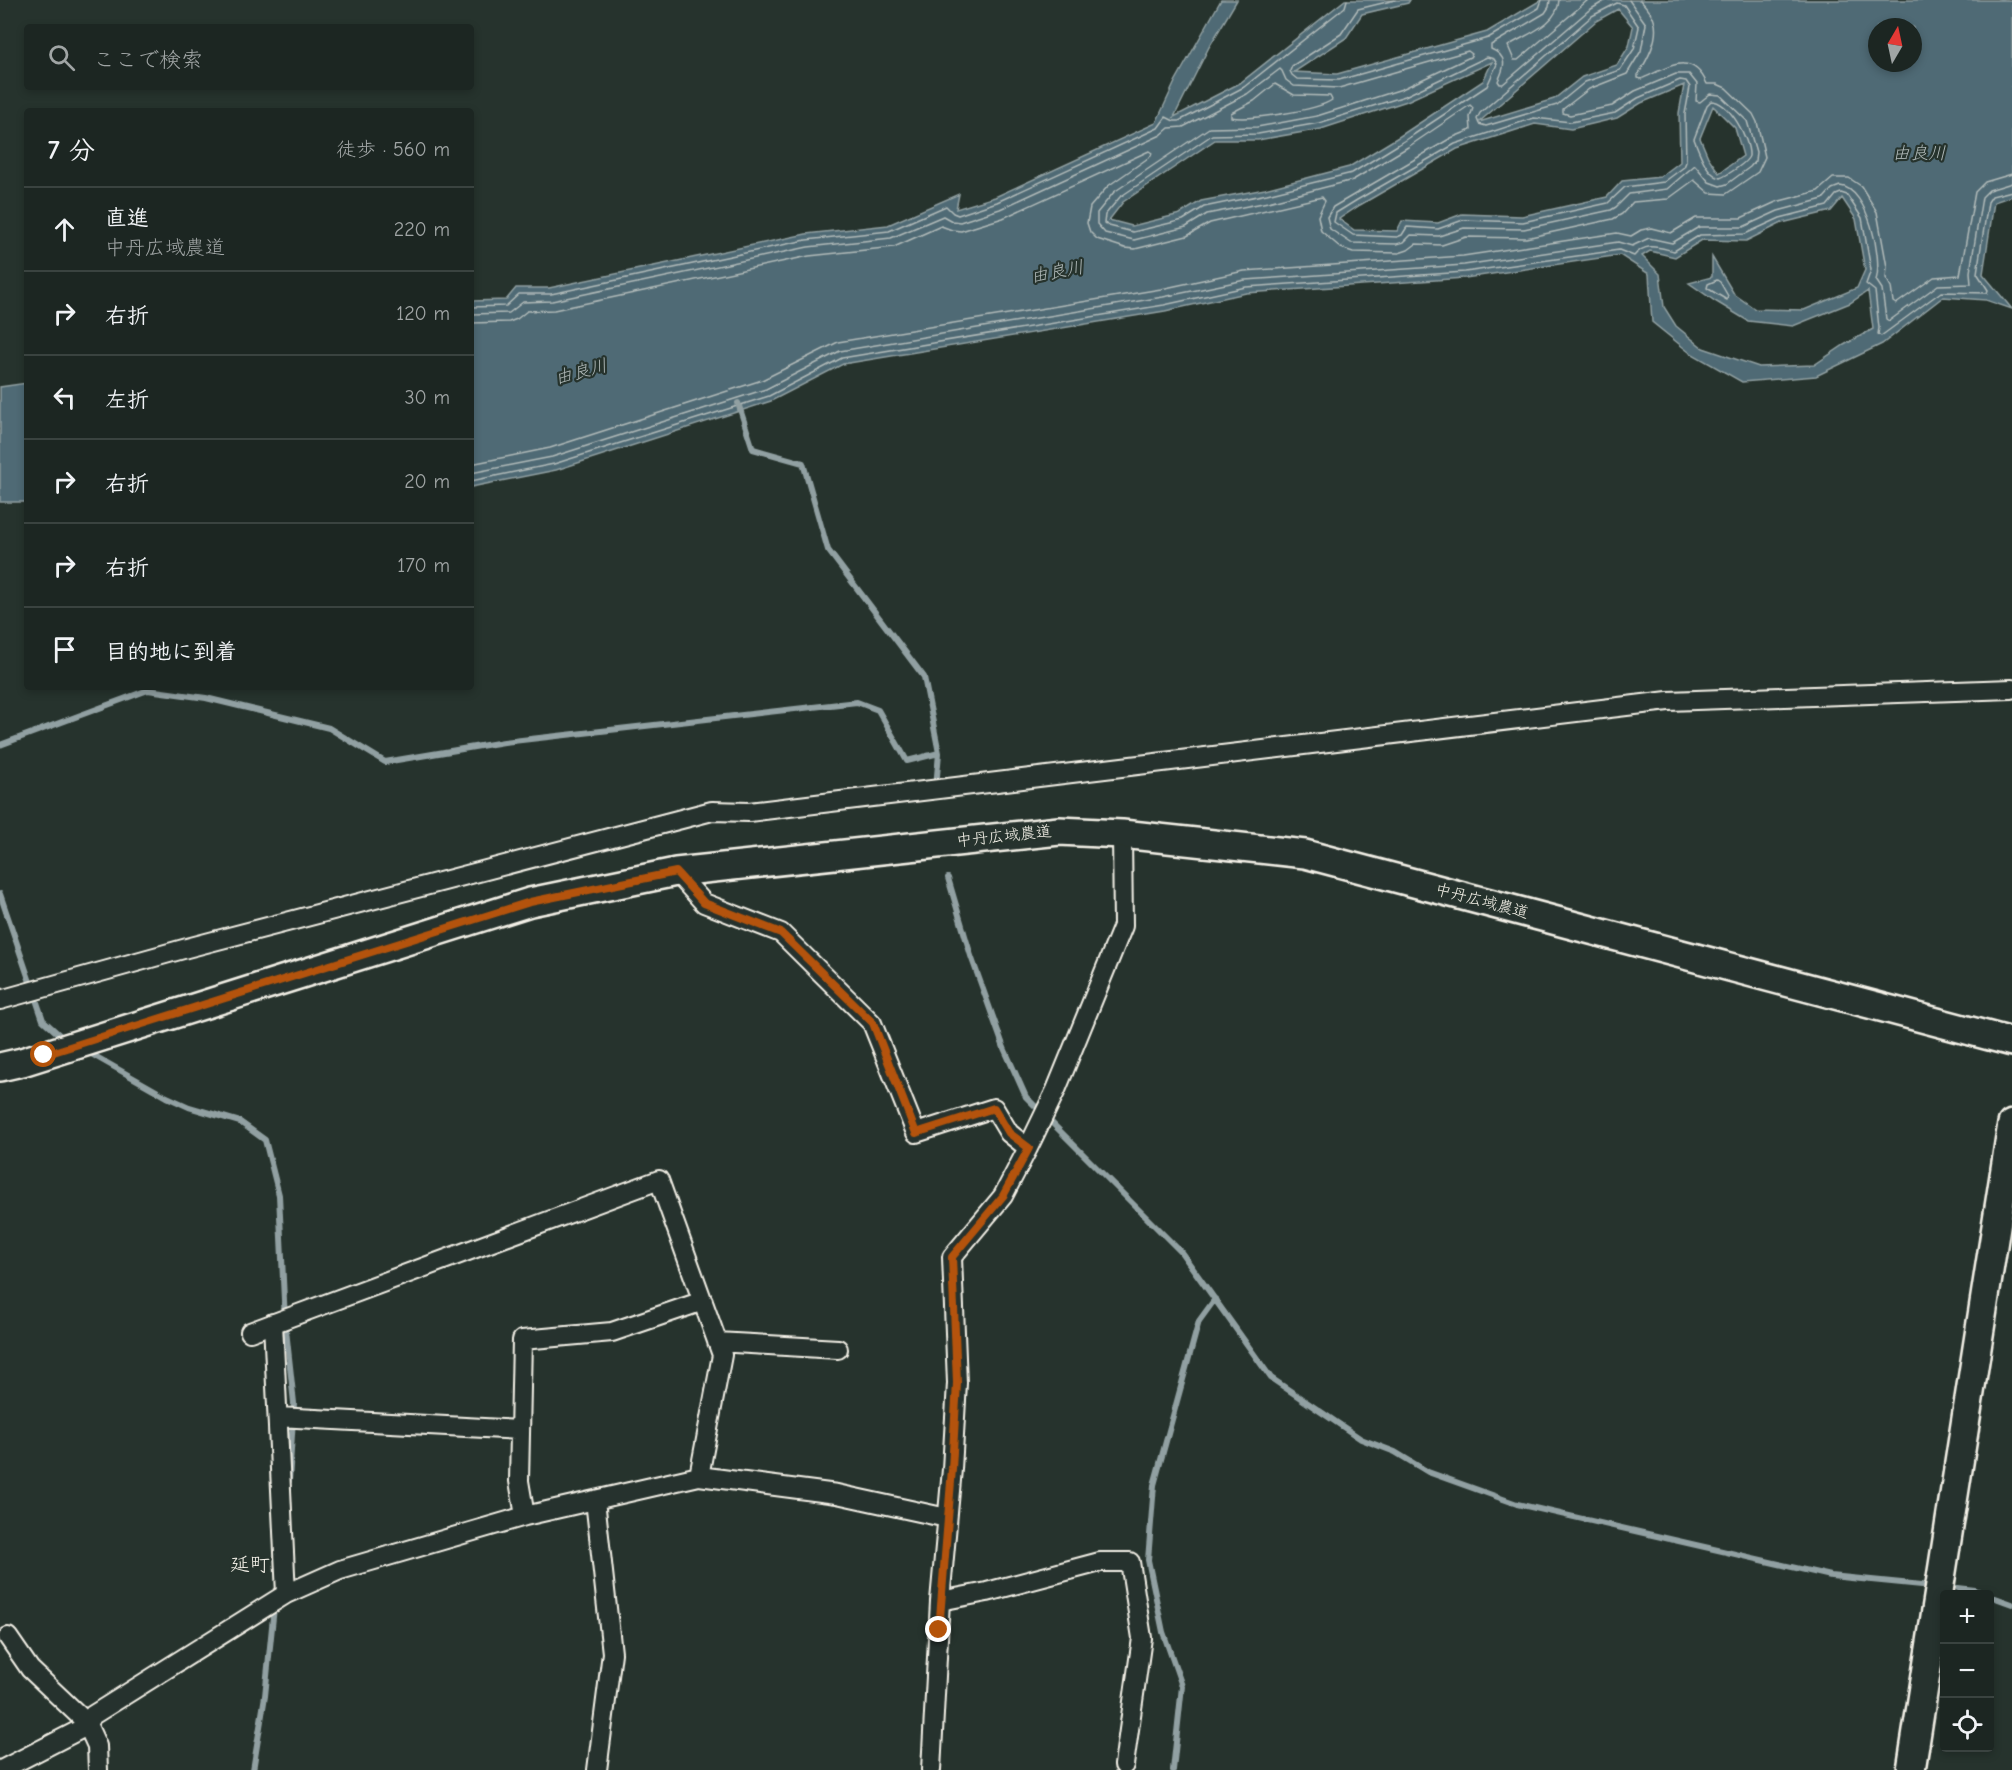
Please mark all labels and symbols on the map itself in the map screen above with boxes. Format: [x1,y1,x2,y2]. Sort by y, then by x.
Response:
north arrow [1868,18,1922,72]
water label: 由良川 [1892,143,1946,164]
water label: 由良川 [1028,257,1086,287]
water label: 由良川 [552,355,610,389]
street label: 中丹広域農道 [955,822,1053,850]
street label: 中丹広域農道 [1433,880,1531,922]
route start [30,1041,56,1067]
district label: 延町 [230,1553,270,1576]
route end [925,1616,951,1642]

